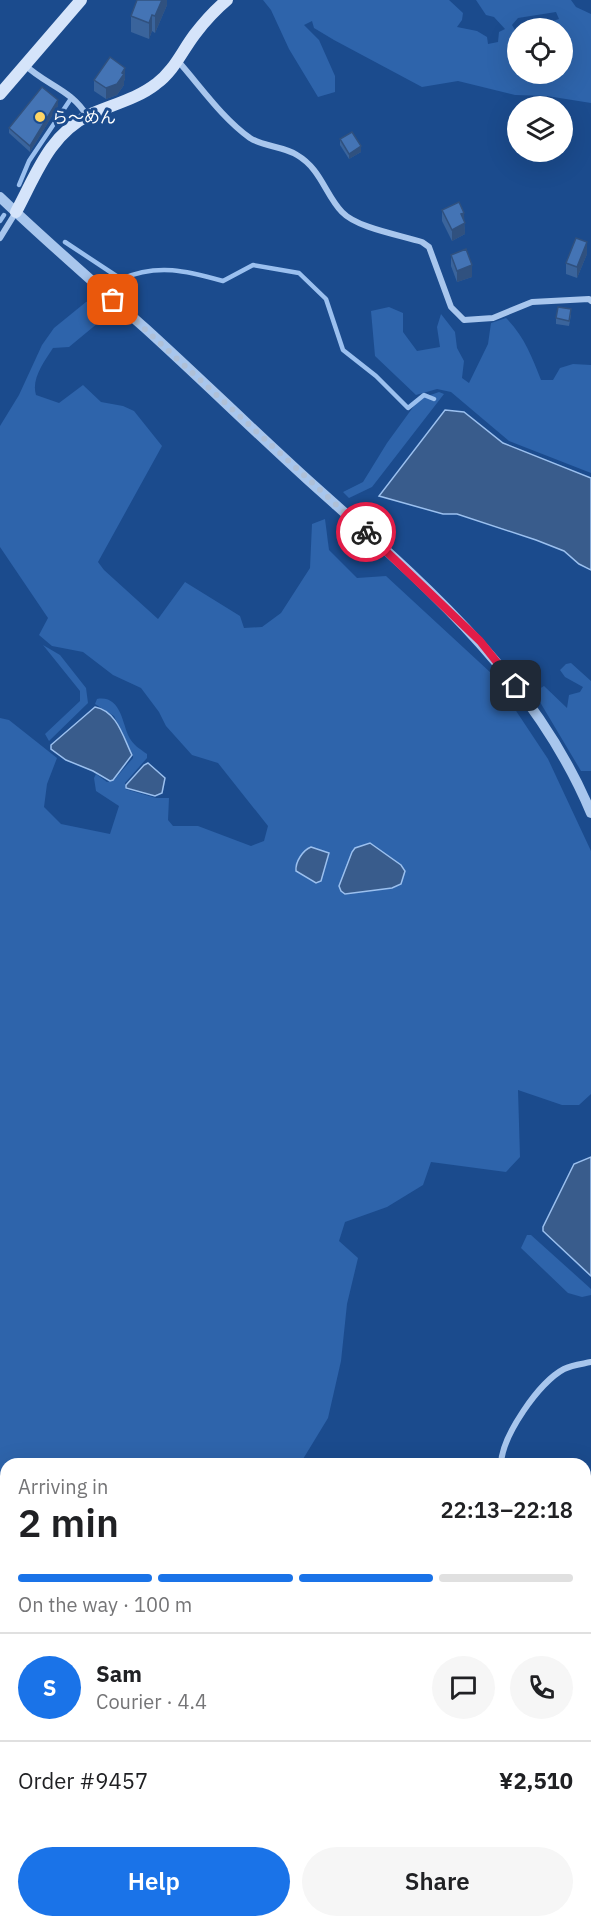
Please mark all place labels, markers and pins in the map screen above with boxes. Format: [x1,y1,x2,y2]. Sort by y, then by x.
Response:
place label: ら～めん [52,107,116,127]
marker: ら～めん [33,110,47,124]
pin [87,274,138,325]
pin [490,660,541,711]

